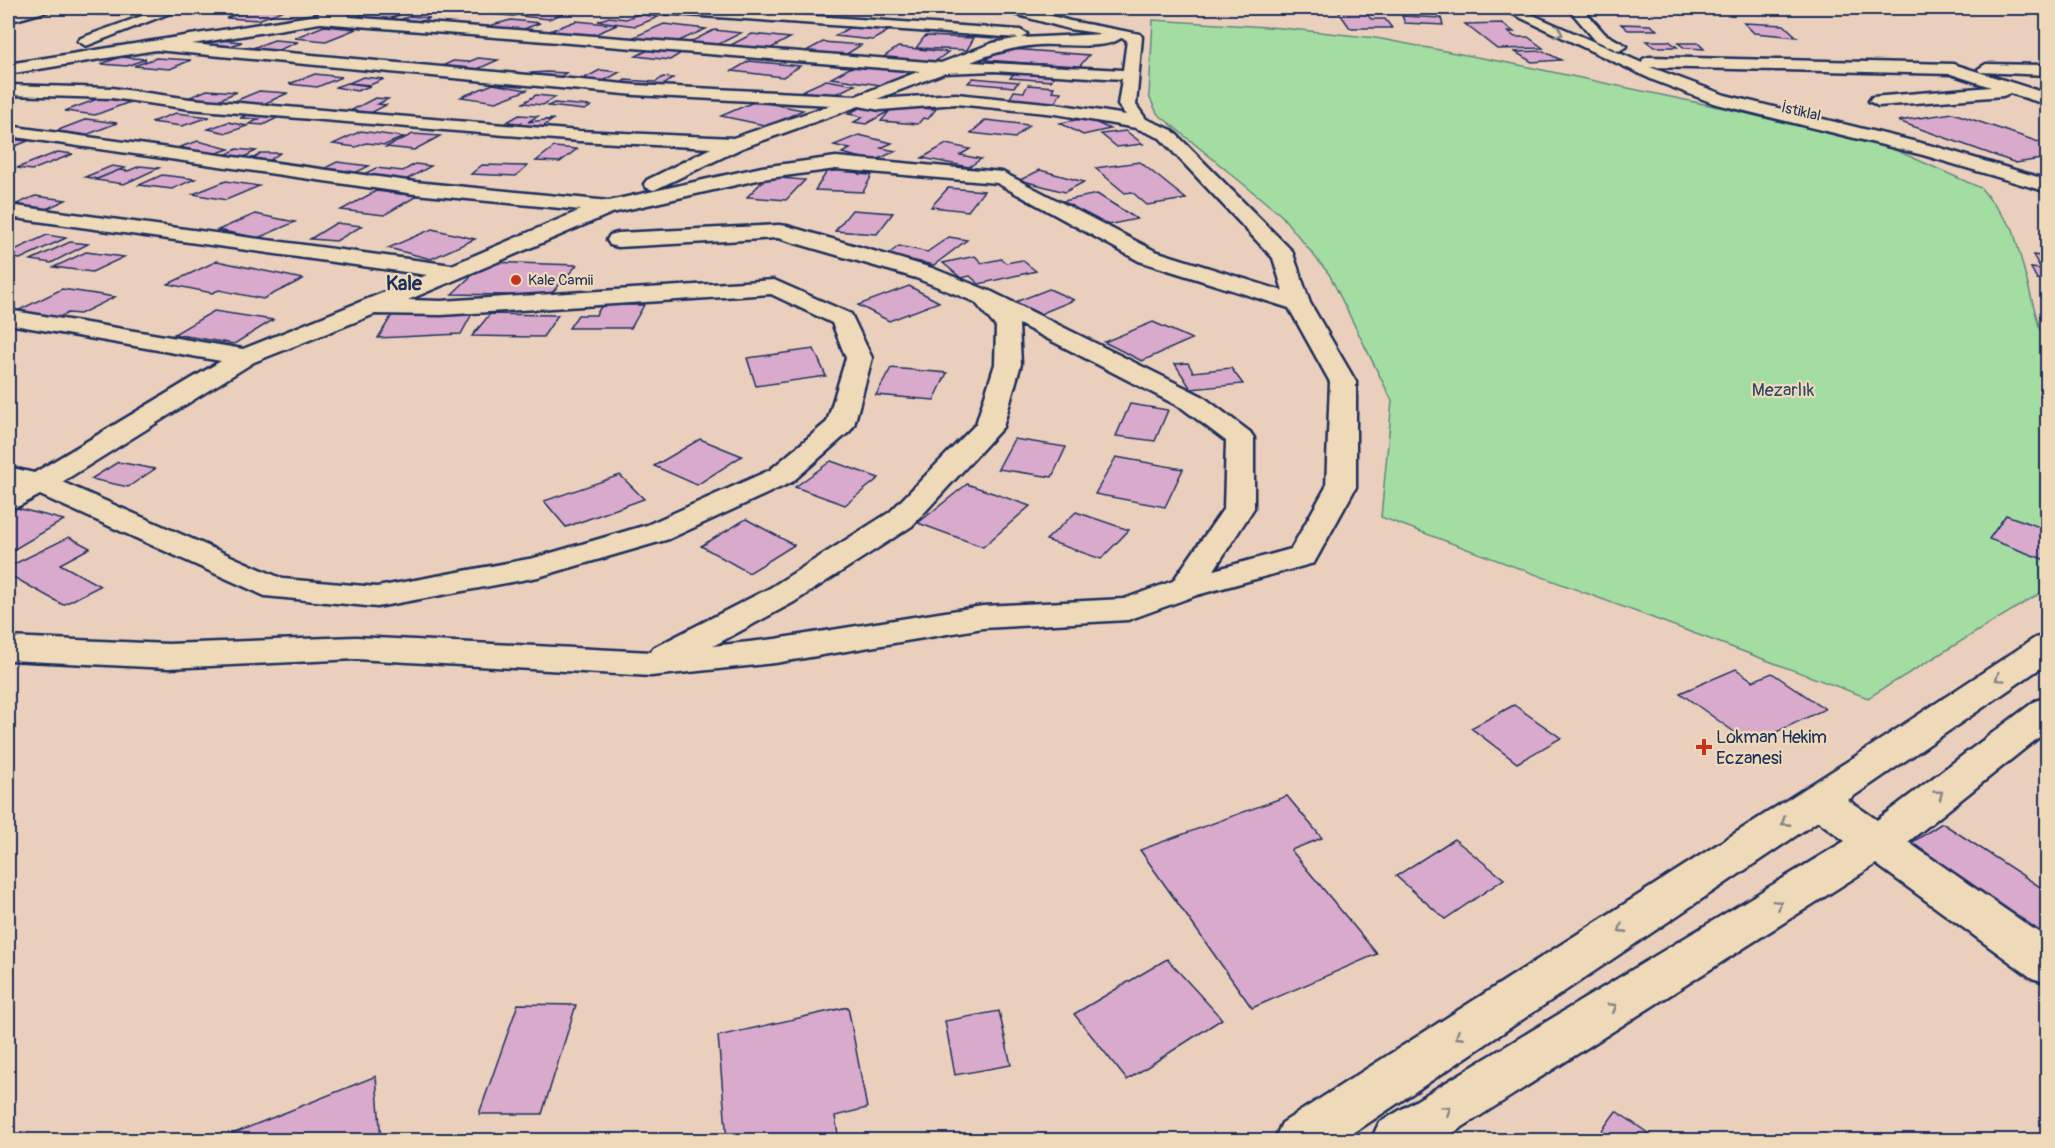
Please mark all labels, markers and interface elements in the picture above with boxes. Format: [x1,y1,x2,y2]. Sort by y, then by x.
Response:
one-way arrow [1553,26,1564,38]
street label: İstiklal [1779,98,1823,126]
district label: Kale [386,271,423,296]
place label: Kale Camii [528,271,593,290]
marker: Kale Camii [509,273,523,287]
park label: Mezarlık [1752,379,1815,402]
one-way arrow [1995,671,2005,683]
place label: Lokman Hekim Eczanesi [1716,726,1827,770]
marker: Lokman Hekim Eczanesi [1697,740,1711,754]
one-way arrow [1933,791,1944,802]
one-way arrow [1781,815,1792,826]
one-way arrow [1772,899,1782,911]
one-way arrow [1617,922,1628,933]
one-way arrow [1607,1002,1617,1014]
one-way arrow [1454,1029,1465,1040]
one-way arrow [1441,1105,1451,1117]

